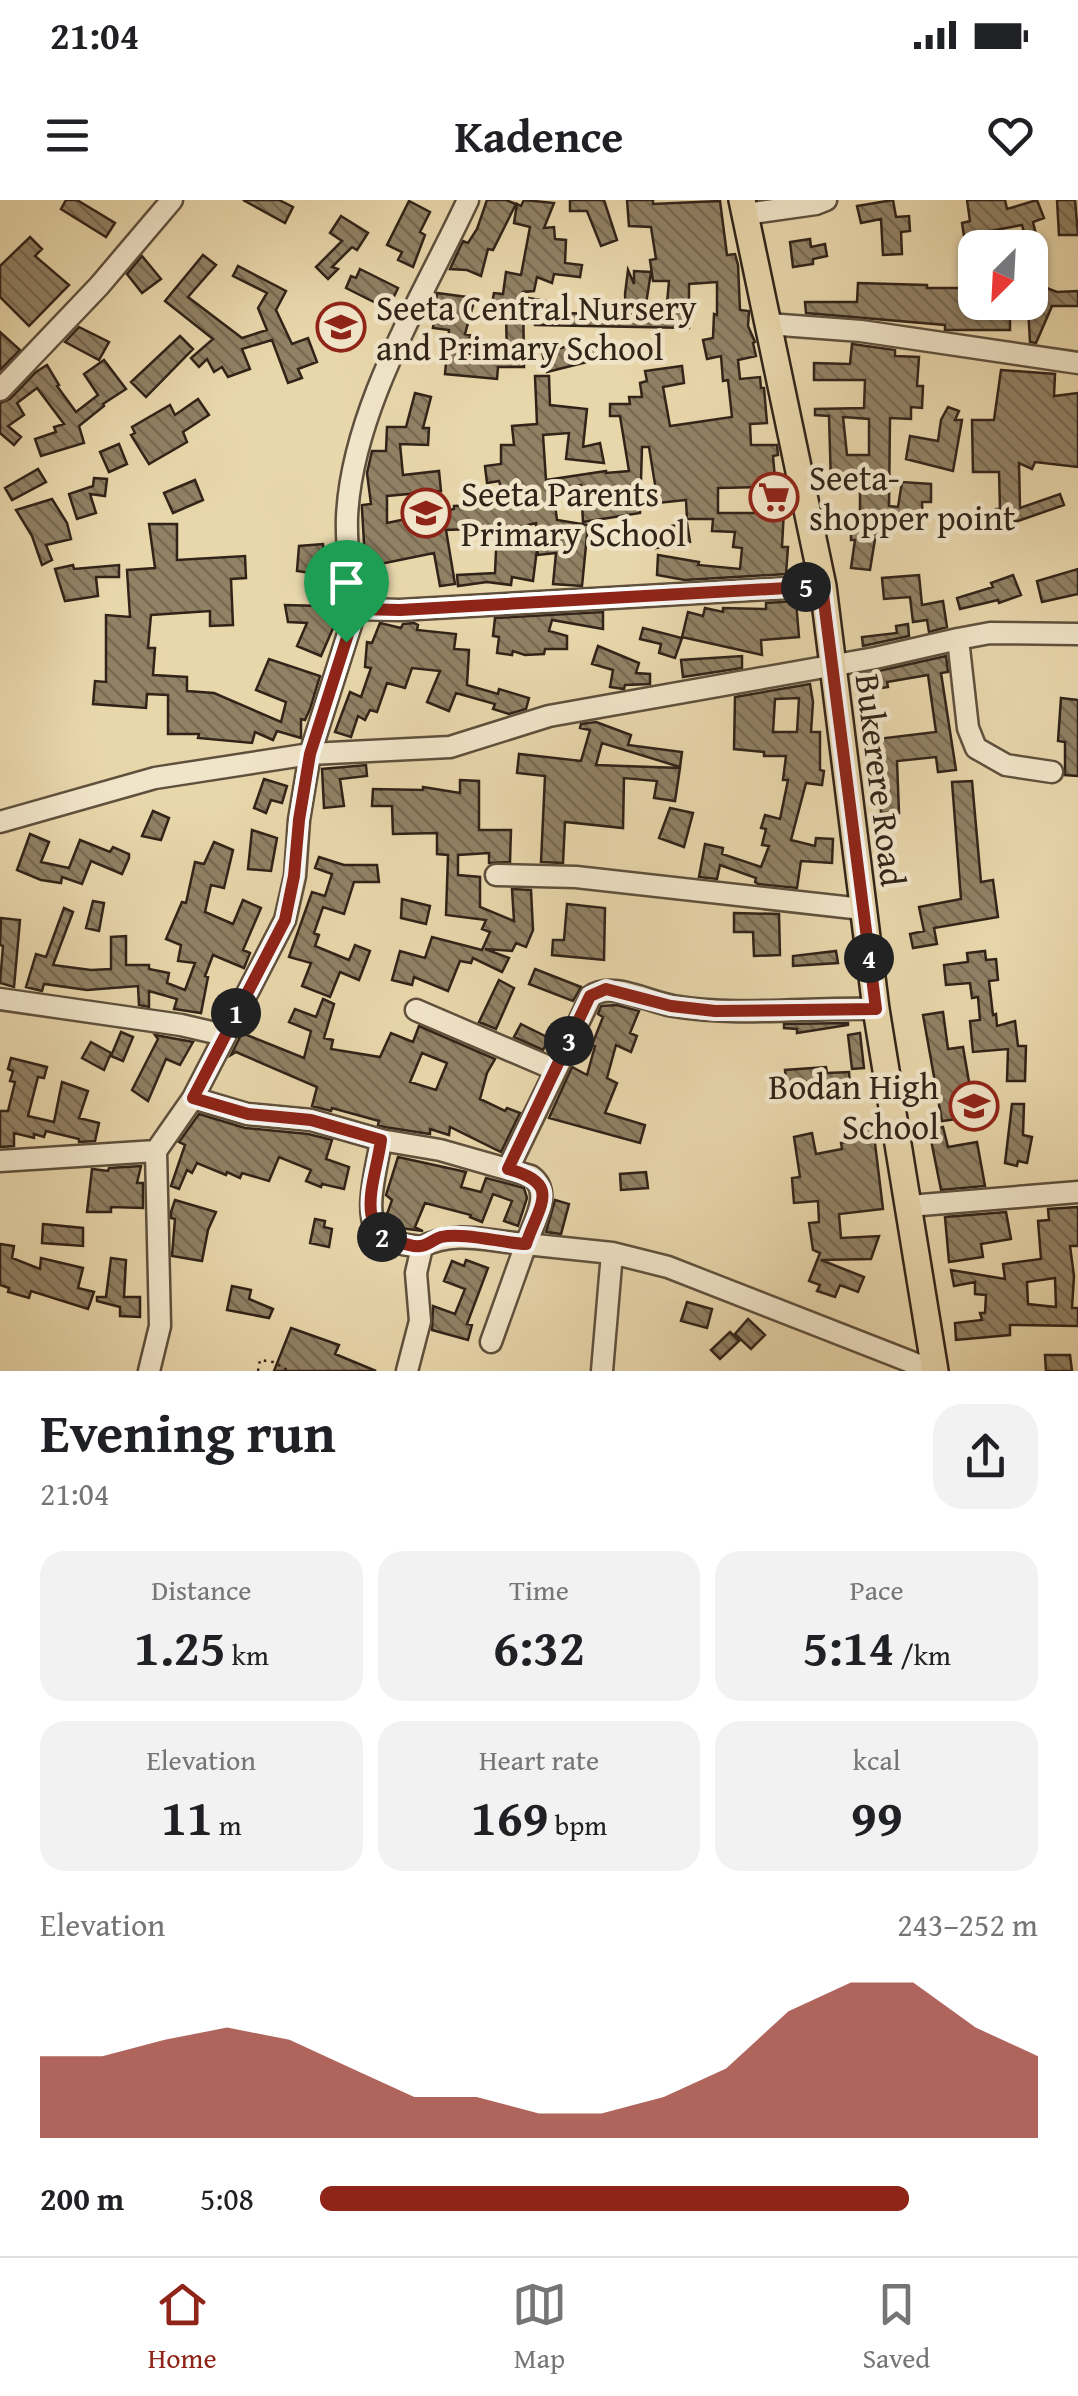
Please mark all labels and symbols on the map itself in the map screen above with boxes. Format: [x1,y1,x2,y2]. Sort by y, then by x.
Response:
north arrow [958,230,1048,320]
place label: Seeta Central Nursery and Primary School [376,282,697,373]
school or university icon: Seeta Central Nursery and Primary School [315,301,367,353]
place label: Seeta- shopper point [809,452,1015,543]
place label: Seeta Parents Primary School [461,468,686,559]
supermarket icon: Seeta- shopper point [748,471,800,523]
school or university icon: Seeta Parents Primary School [400,487,452,539]
pin [304,540,389,643]
pin: 5 [781,562,831,612]
street label: Bukerere Road [843,671,919,890]
pin: 4 [844,933,894,983]
pin: 1 [211,988,261,1038]
pin: 3 [544,1016,594,1066]
place label: Bodan High School [769,1061,939,1152]
school or university icon: Bodan High School [948,1080,1000,1132]
pin: 2 [357,1212,407,1262]

